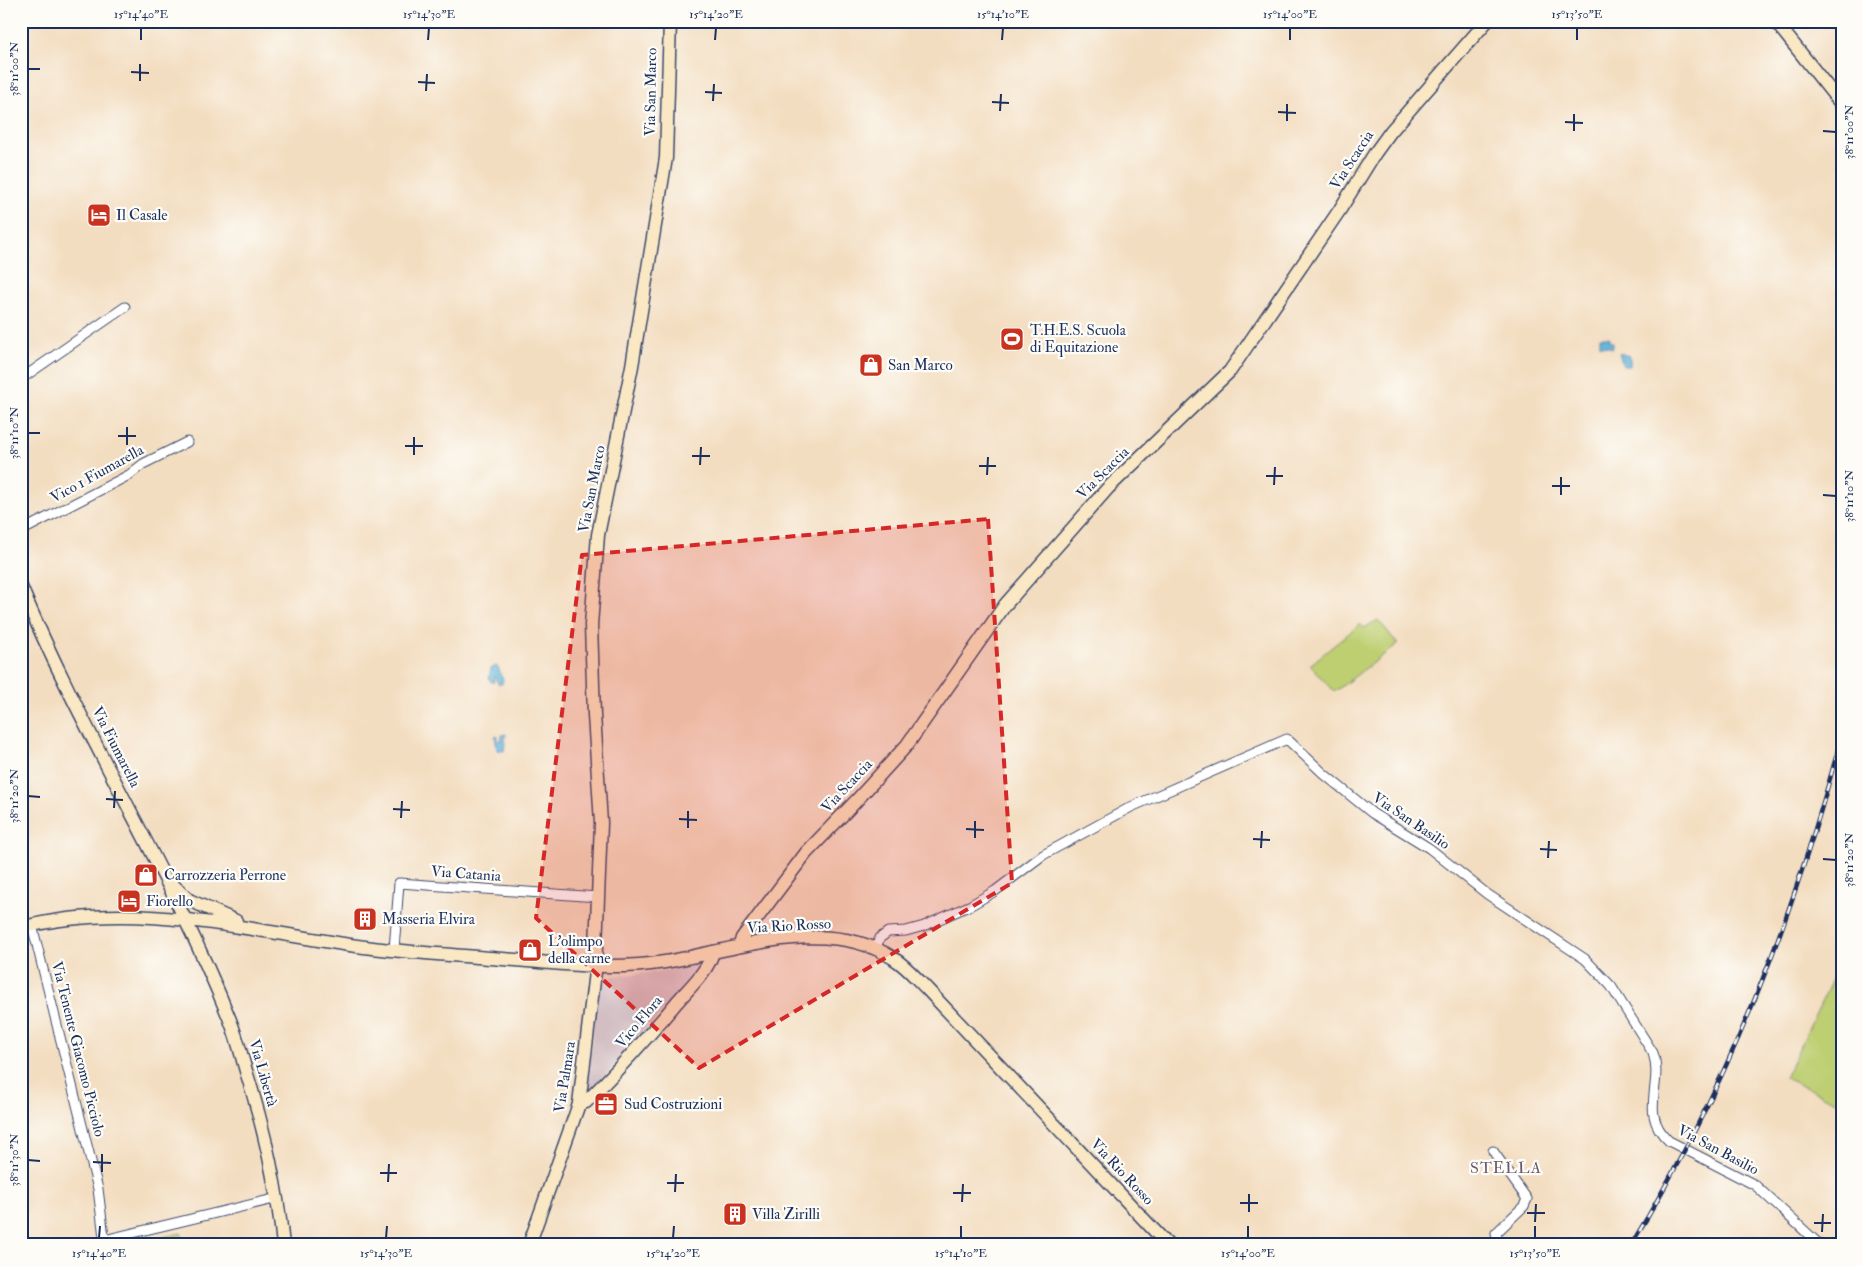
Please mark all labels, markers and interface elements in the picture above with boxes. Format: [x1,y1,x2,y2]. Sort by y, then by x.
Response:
text: 15°14'40"E [114,7,168,22]
text: 15°14'30"E [403,7,455,22]
text: 15°14'20"E [689,7,743,22]
text: 15°14'10"E [977,7,1029,22]
text: 15°14'00"E [1263,7,1317,22]
text: 15°13'50"E [1552,7,1603,22]
text: 38°11'00"N [7,42,22,96]
street label: Via San Marco [641,48,661,136]
text: 38°11'00"N [1842,105,1857,159]
street label: Via Scaccia [1326,126,1379,193]
hotel icon: Il Casale [86,202,112,228]
place label: Il Casale [116,206,168,225]
place label: T.H.E.S. Scuola di Equitazione [1030,321,1127,357]
sports icon: T.H.E.S. Scuola di Equitazione [999,326,1025,352]
shop icon: San Marco [858,352,884,378]
place label: San Marco [888,356,953,375]
text: 38°11'10"N [7,407,22,459]
street label: Vico 1 Fiumarella [47,440,148,507]
street label: Via Scaccia [1073,442,1134,503]
street label: Via San Marco [574,444,610,534]
text: 38°11'10"N [1842,470,1857,522]
street label: Via Fiumarella [87,703,145,791]
street label: Via Scaccia [817,755,877,817]
text: 38°11'20"N [7,769,22,823]
street label: Via San Basilio [1369,788,1453,854]
text: 38°11'20"N [1842,833,1857,887]
shop icon: Carrozzeria Perrone [133,862,159,888]
street label: Via Catania [430,862,502,886]
place label: Carrozzeria Perrone [164,866,286,885]
hotel icon: Fiorello [116,888,142,914]
place label: Fiorello [146,892,193,911]
building icon: Masseria Elvira [352,906,378,932]
place label: Masseria Elvira [382,910,476,929]
street label: Via Rio Rosso [746,914,832,938]
place label: L'olimpo della carne [548,932,610,968]
shop icon: L'olimpo della carne [517,937,543,963]
street label: Via Tenente Giacomo Picciolo [47,959,109,1139]
street label: Vico Flora [611,991,667,1052]
street label: Via Libertà [244,1037,282,1110]
street label: Via Palmara [550,1039,580,1114]
office icon: Sud Costruzioni [593,1091,619,1117]
place label: Sud Costruzioni [624,1095,722,1114]
street label: Via San Basilio [1674,1121,1762,1179]
text: 38°11'30"N [7,1133,22,1186]
street label: Via Rio Rosso [1086,1135,1158,1209]
district label: STELLA [1470,1158,1542,1178]
building icon: Villa Zirilli [722,1201,748,1227]
place label: Villa Zirilli [752,1205,820,1224]
text: 15°14'40"E [72,1246,126,1261]
text: 15°14'30"E [360,1246,412,1261]
text: 15°14'20"E [646,1246,700,1261]
text: 15°14'10"E [935,1246,987,1261]
text: 15°14'00"E [1221,1246,1275,1261]
text: 15°13'50"E [1510,1246,1561,1261]

